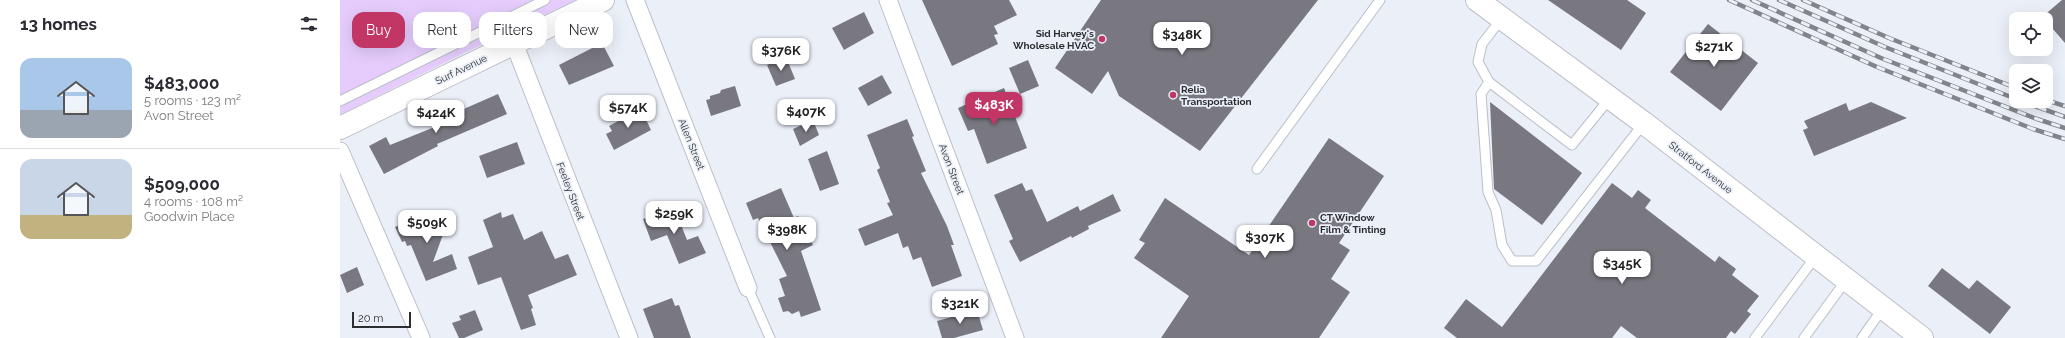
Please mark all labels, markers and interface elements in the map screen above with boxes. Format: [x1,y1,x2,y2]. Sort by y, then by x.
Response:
chip: Buy [352,12,405,48]
chip: Rent [413,12,471,48]
chip: Filters [479,12,547,48]
chip: New [555,12,613,48]
map controls [2009,12,2053,108]
button: locate [2009,12,2053,56]
icon: filters [298,13,320,35]
text: 13 homes [20,14,97,34]
pin: $348K [1154,22,1210,56]
text: $348K [1162,27,1202,42]
place label: Sid Harvey's Wholesale HVAC [1013,28,1094,51]
marker: Sid Harvey's Wholesale HVAC [1097,34,1107,44]
pin: $271K [1686,34,1742,68]
pin: $376K [753,38,809,72]
text: $271K [1695,39,1733,54]
text: $376K [761,43,801,58]
street label: Surf Avenue [434,52,489,87]
button: layers [2009,64,2053,108]
text: $483,000 [144,73,220,93]
icon: home [52,74,100,122]
place label: Relia Transportation [1181,84,1252,107]
marker: Relia Transportation [1168,90,1178,100]
pin: $483K [966,92,1022,126]
text: 5 rooms · 123 m² [144,93,241,108]
pin: $574K [600,95,656,129]
text: $483K [974,97,1014,112]
pin: $407K [778,99,834,133]
pin: $424K [408,100,464,134]
text: $574K [609,100,647,115]
text: $407K [786,104,826,119]
text: $424K [416,105,456,120]
text: Avon Street [144,108,214,123]
street label: Allen Street [676,117,707,172]
street label: Stratford Avenue [1667,139,1735,196]
street label: Avon Street [937,142,967,197]
street label: Feeley Street [554,161,587,222]
text: $509,000 [144,174,220,194]
icon: home [52,175,100,223]
text: 4 rooms · 108 m² [144,194,243,209]
pin: $259K [646,201,702,235]
text: $259K [654,206,694,221]
text: Goodwin Place [144,209,235,224]
pin: $509K [399,210,455,244]
place label: CT Window Film & Tinting [1320,212,1386,235]
text: $509K [407,215,447,230]
pin: $398K [759,217,815,251]
marker: CT Window Film & Tinting [1307,218,1317,228]
text: $398K [767,222,807,237]
pin: $307K [1237,225,1293,259]
text: $307K [1245,230,1285,245]
pin: $345K [1594,251,1650,285]
text: $345K [1603,256,1641,271]
pin: $321K [932,291,988,325]
text: $321K [941,296,979,311]
scale bar [352,310,411,329]
text: 20 m [358,312,383,325]

